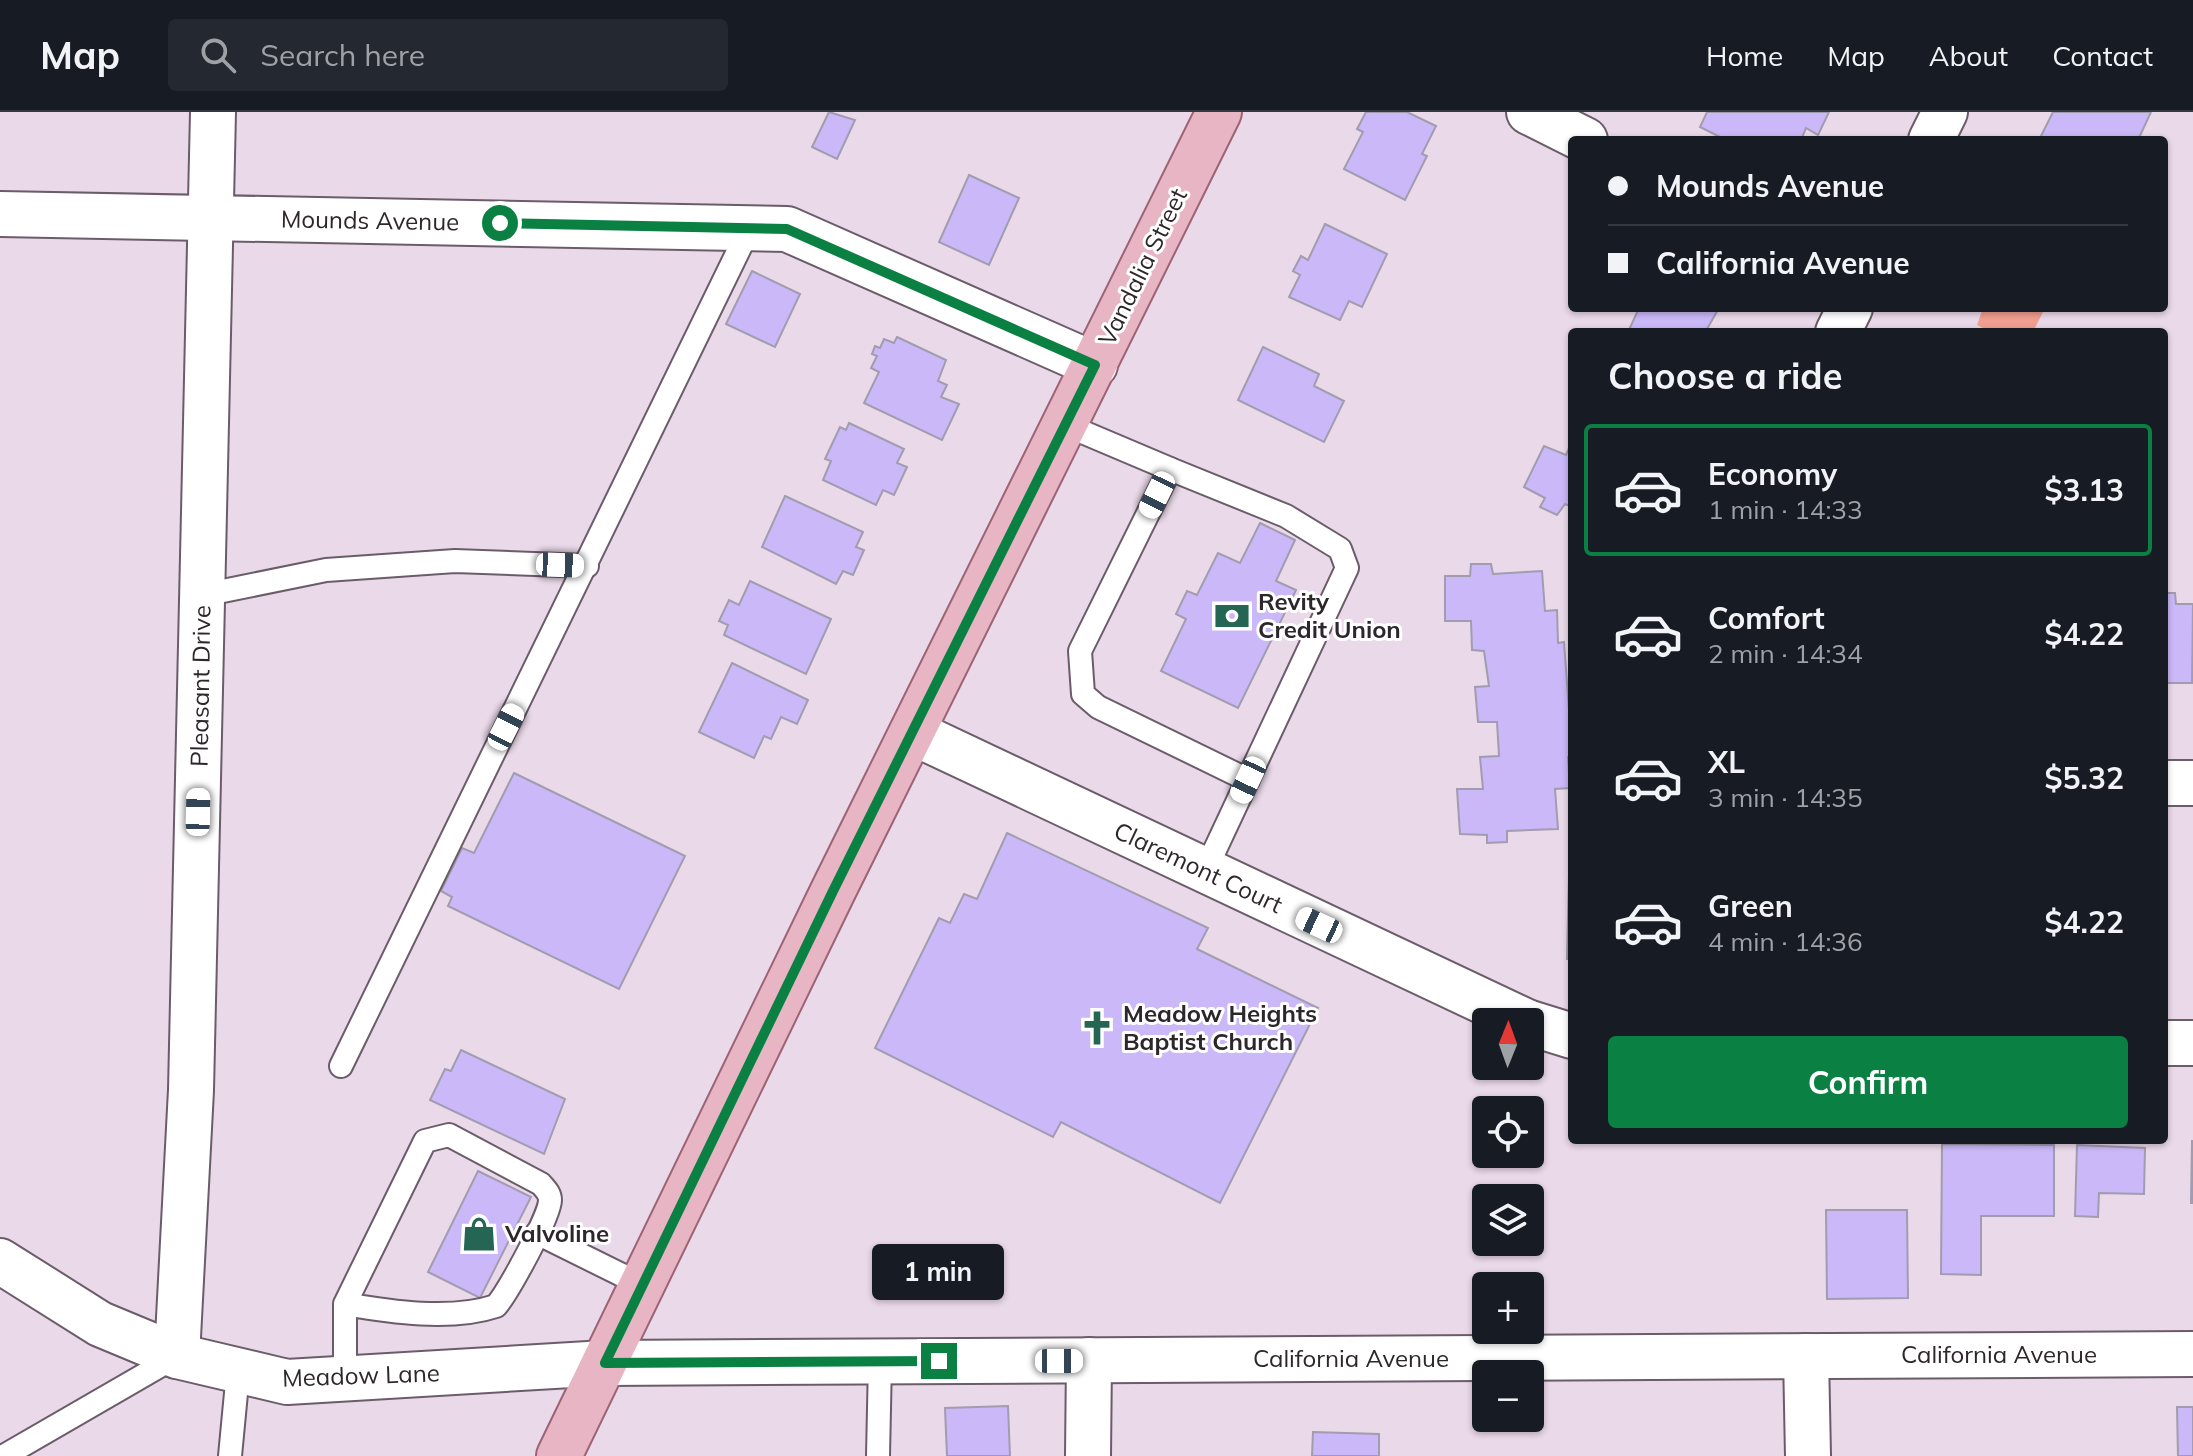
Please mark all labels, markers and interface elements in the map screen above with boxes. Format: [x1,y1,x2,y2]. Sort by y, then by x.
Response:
search box [168,19,728,91]
text: Map [40,31,120,79]
icon: search [196,33,240,77]
text: Search here [260,36,425,74]
text: Home [1706,38,1783,73]
text: Map [1827,38,1885,73]
text: About [1929,38,2008,73]
text: Contact [2052,38,2153,73]
text: Mounds Avenue [1656,167,1884,205]
street label: Vandalia Street [1091,183,1193,350]
street label: Mounds Avenue [281,203,459,237]
route start [482,205,518,241]
text: California Avenue [1656,244,1910,282]
text: Choose a ride [1608,353,1842,398]
icon: car [1612,454,1684,526]
text: Economy [1708,455,1837,493]
car [1136,468,1178,522]
text: $3.13 [2045,471,2124,509]
text: 1 min · 14:33 [1708,493,1863,526]
car [536,552,584,578]
place label: Revity Credit Union [1258,586,1401,644]
bank icon: Revity Credit Union [1213,597,1251,635]
icon: car [1612,598,1684,670]
text: Comfort [1708,599,1825,637]
street label: Pleasant Drive [184,605,216,767]
text: $4.22 [2045,615,2124,653]
text: 2 min · 14:34 [1708,637,1863,670]
car [484,700,528,754]
icon: car [1612,742,1684,814]
text: XL [1708,743,1745,781]
car [1227,753,1269,807]
text: $5.32 [2045,759,2124,797]
text: 3 min · 14:35 [1708,781,1863,814]
car [186,788,210,836]
street label: Claremont Court [1109,815,1287,919]
icon: car [1612,886,1684,958]
text: Green [1708,887,1793,925]
text: $4.22 [2045,903,2124,941]
car [1292,904,1346,946]
text: 4 min · 14:36 [1708,925,1863,958]
place label: Meadow Heights Baptist Church [1123,998,1317,1056]
north arrow [1472,1008,1544,1080]
map controls [1472,1008,1544,1432]
church icon: Meadow Heights Baptist Church [1078,1009,1116,1047]
button: Confirm [1608,1036,2128,1128]
button: locate [1472,1096,1544,1168]
button: layers [1472,1184,1544,1256]
shop icon: Valvoline [460,1215,498,1253]
place label: Valvoline [504,1218,609,1248]
callout: 1 min [873,1245,1005,1301]
text: 1 min [904,1255,972,1288]
button: + [1472,1272,1544,1344]
street label: California Avenue [1901,1339,2097,1369]
route end [921,1343,957,1379]
street label: California Avenue [1253,1343,1449,1373]
car [1035,1349,1083,1373]
street label: Meadow Lane [282,1357,440,1393]
button: − [1472,1360,1544,1432]

